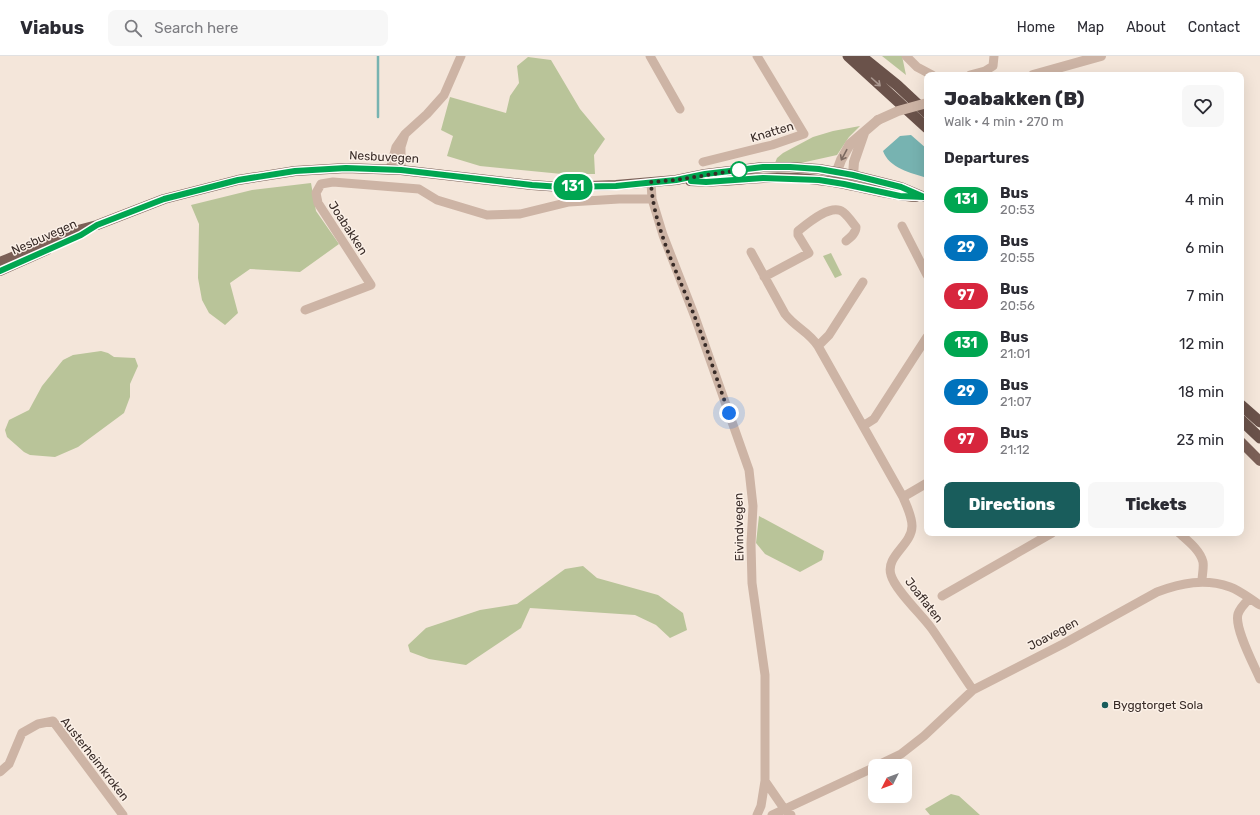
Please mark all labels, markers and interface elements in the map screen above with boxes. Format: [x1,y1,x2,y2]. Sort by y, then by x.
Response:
search box [108,10,388,46]
text: Viabus [20,16,84,39]
icon: search [122,17,144,39]
text: Search here [154,19,238,37]
text: Home [1017,19,1055,36]
text: Map [1077,19,1104,36]
text: About [1126,19,1166,36]
text: Contact [1188,19,1240,36]
one-way arrow [871,78,882,87]
button: heart [1182,85,1224,127]
text: Joabakken (B) [944,87,1084,110]
text: Walk · 4 min · 270 m [944,114,1064,129]
street label: Knatten [749,119,795,145]
street label: Nesbuvegen [349,148,419,166]
one-way arrow [839,149,847,161]
text: Departures [944,149,1029,167]
unlabelled marker [730,161,748,179]
line badge: 131 [550,174,596,200]
text: 131 [562,178,584,195]
text: Bus [1000,184,1028,202]
text: 131 [955,191,977,208]
text: 4 min [1185,191,1224,209]
street label: Joabakken [326,199,370,257]
text: 20:53 [1000,202,1035,217]
street label: Nesbuvegen [9,216,79,258]
text: Bus [1000,232,1028,250]
text: 29 [957,239,975,256]
text: 6 min [1185,239,1224,257]
text: 20:55 [1000,250,1035,265]
text: Bus [1000,280,1028,298]
text: 97 [958,287,975,304]
text: 7 min [1187,287,1224,305]
text: 20:56 [1000,298,1035,313]
text: Bus [1000,328,1028,346]
text: 131 [955,335,977,352]
text: 12 min [1179,335,1224,353]
text: 21:01 [1000,346,1030,361]
text: Bus [1000,376,1028,394]
text: 29 [957,383,975,400]
text: 18 min [1178,383,1224,401]
text: 21:07 [1000,394,1031,409]
your location [719,403,739,423]
text: Bus [1000,424,1028,442]
text: 97 [958,431,975,448]
text: 23 min [1176,431,1224,449]
text: 21:12 [1000,442,1030,457]
button: Directions [944,482,1080,528]
button: Tickets [1088,482,1224,528]
street label: Eivindvegen [731,493,747,561]
street label: Joaflaten [902,575,946,625]
street label: Joavegen [1025,615,1081,653]
place label: Byggtorget Sola [1113,698,1203,712]
marker: Byggtorget Sola [1100,700,1110,710]
street label: Austerheimkroken [58,714,132,804]
north arrow [868,759,912,803]
map controls [868,759,912,803]

